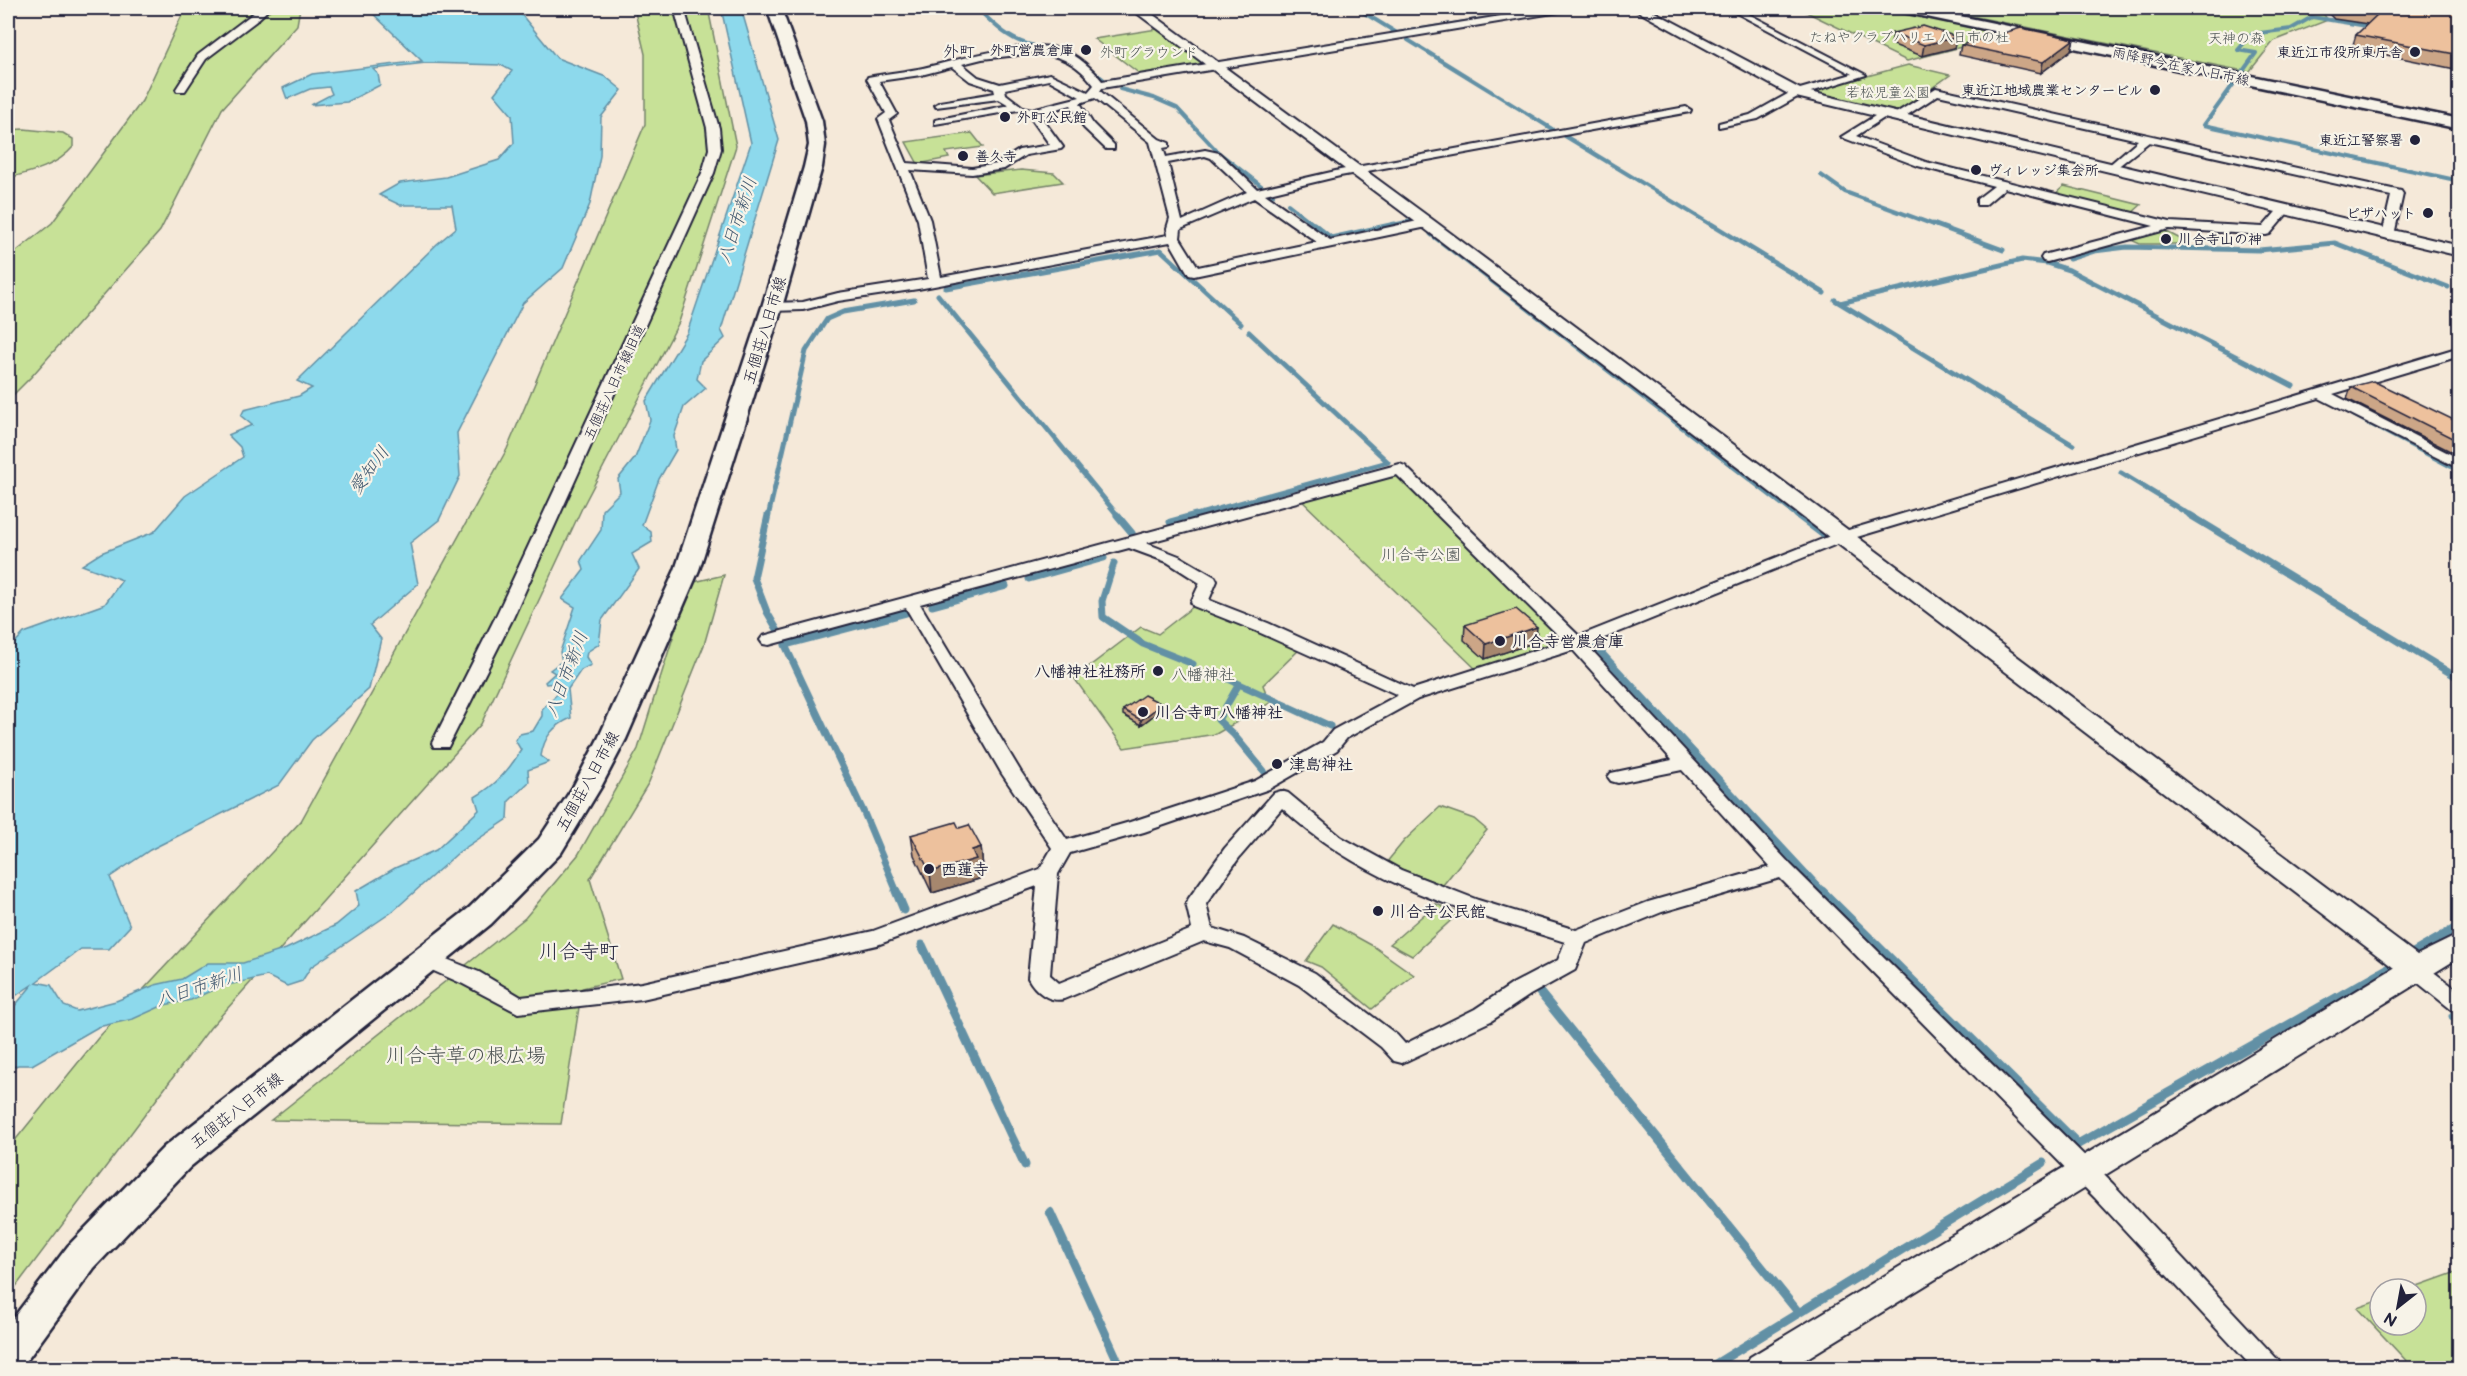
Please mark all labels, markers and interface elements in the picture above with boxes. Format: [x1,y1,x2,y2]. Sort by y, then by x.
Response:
park label: たねやクラブハリエ 八日市の杜 [1809,29,2009,46]
park label: 天神の森 [2208,30,2264,47]
place label: 外町営農倉庫 [990,42,1074,59]
district label: 外町 [943,43,975,62]
marker: 外町営農倉庫 [1079,43,1093,57]
park label: 外町グラウンド [1100,44,1198,61]
street label: 雨降野今在家八日市線 [2111,44,2251,89]
place label: 東近江市役所東庁舎 [2277,44,2403,61]
marker: 東近江市役所東庁舎 [2408,45,2422,59]
place label: 東近江地域農業センタービル [1962,82,2143,99]
marker: 東近江地域農業センタービル [2148,83,2162,97]
park label: 若松児童公園 [1846,84,1930,101]
place label: 外町公民館 [1017,109,1087,126]
marker: 外町公民館 [998,110,1012,124]
place label: 東近江警察署 [2319,132,2403,149]
marker: 東近江警察署 [2408,133,2422,147]
place label: 善久寺 [975,148,1017,165]
marker: 善久寺 [956,149,970,163]
place label: ヴィレッジ集会所 [1988,162,2099,179]
marker: ヴィレッジ集会所 [1969,163,1983,177]
water label: 八日市新川 [714,174,761,266]
place label: ピザハット [2346,205,2416,222]
marker: ピザハット [2421,206,2435,220]
place label: 川合寺山の神 [2178,231,2262,248]
marker: 川合寺山の神 [2159,232,2173,246]
street label: 五個荘八日市線 [740,274,791,387]
street label: 五個荘八日市線旧道 [580,322,649,443]
water label: 愛知川 [345,442,394,498]
park label: 川合寺公園 [1381,546,1461,565]
water label: 八日市新川 [541,628,592,720]
place label: 川合寺営農倉庫 [1512,633,1624,652]
marker: 川合寺営農倉庫 [1493,634,1507,648]
place label: 八幡神社社務所 [1034,663,1146,682]
marker: 八幡神社社務所 [1151,664,1165,678]
park label: 八幡神社 [1171,666,1235,685]
place label: 川合寺町八幡神社 [1155,704,1283,723]
marker: 川合寺町八幡神社 [1136,705,1150,719]
street label: 五個荘八日市線 [553,728,624,835]
place label: 津島神社 [1289,756,1353,775]
marker: 津島神社 [1270,757,1284,771]
place label: 西蓮寺 [941,861,989,880]
marker: 西蓮寺 [922,862,936,876]
place label: 川合寺公民館 [1390,903,1486,922]
marker: 川合寺公民館 [1371,904,1385,918]
district label: 川合寺町 [539,940,619,964]
water label: 八日市新川 [153,964,245,1011]
park label: 川合寺草の根広場 [386,1044,546,1068]
street label: 五個荘八日市線 [187,1069,287,1153]
north arrow [2368,1277,2428,1337]
text: N [2381,1307,2401,1330]

